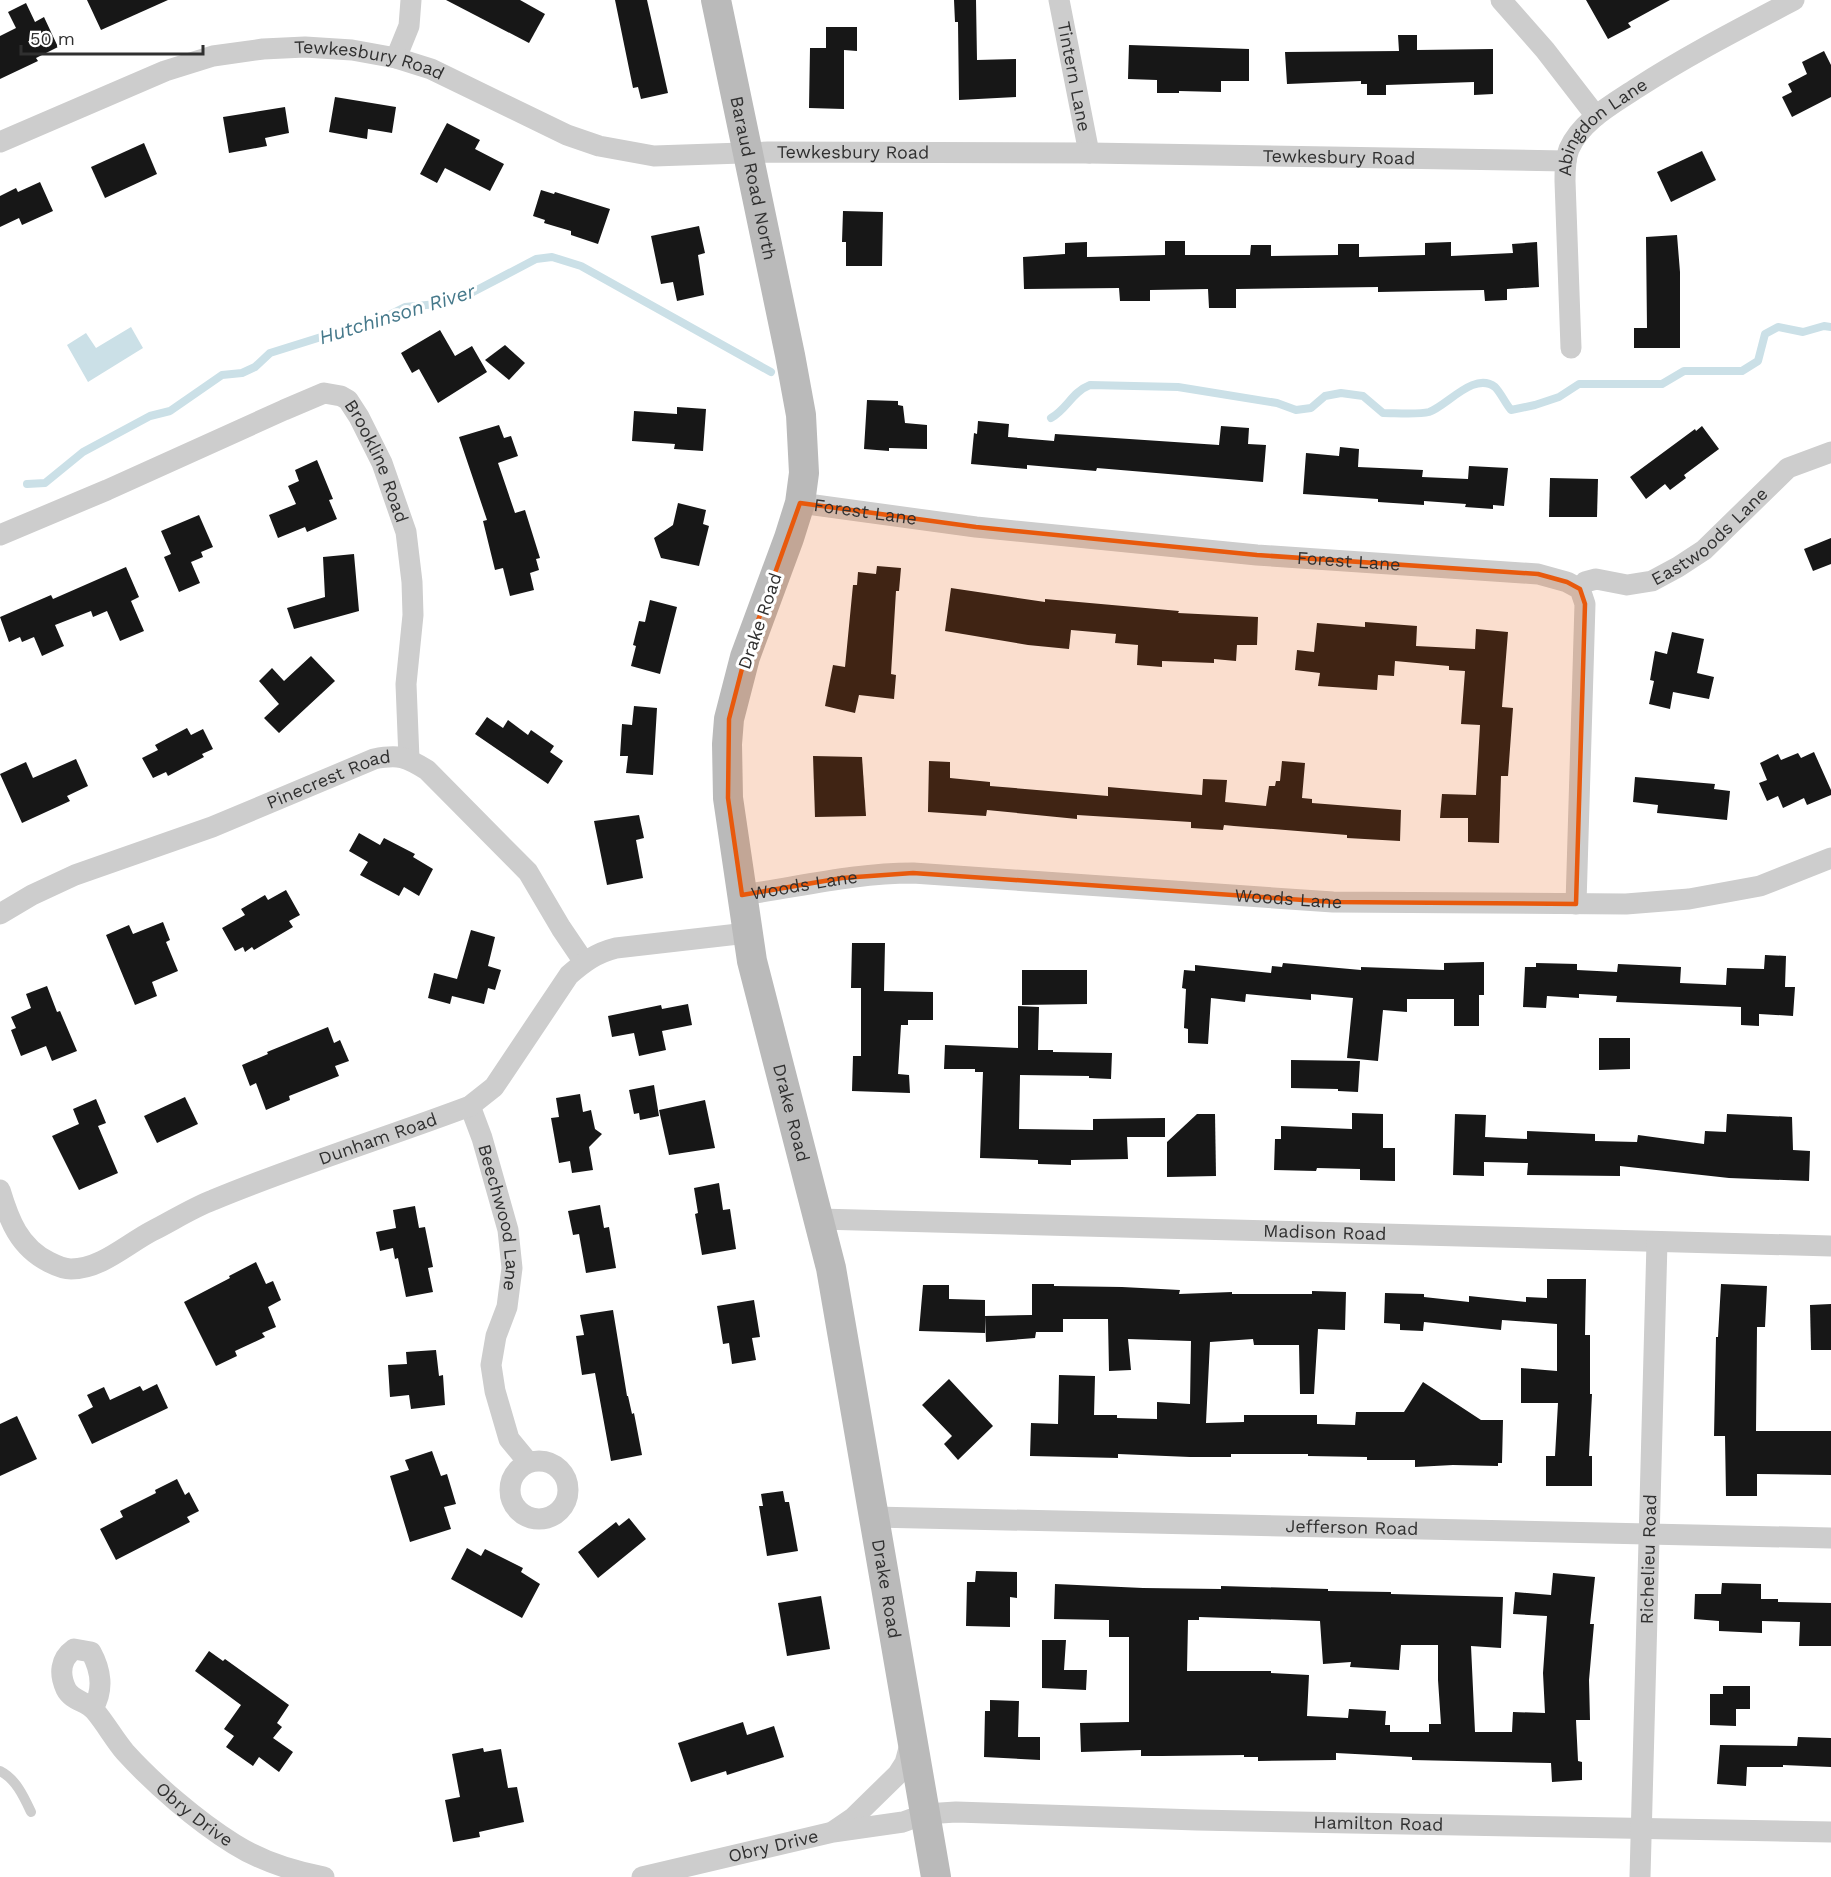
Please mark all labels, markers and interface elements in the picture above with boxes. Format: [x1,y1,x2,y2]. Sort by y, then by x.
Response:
scale bar [21,18,202,56]
street label: Tintern Lane [1053,20,1096,133]
text: 50 m [30,28,75,49]
street label: Tewkesbury Road [294,36,448,84]
street label: Abingdon Lane [1554,73,1651,177]
street label: Baraud Road North [726,94,781,262]
street label: Tewkesbury Road [777,141,929,163]
street label: Tewkesbury Road [1263,145,1416,168]
water label: Hutchinson River [316,278,479,349]
street label: Brookline Road [340,395,413,525]
street label: Eastwoods Lane [1648,483,1772,589]
street label: Forest Lane [813,494,918,529]
street label: Forest Lane [1296,547,1401,575]
street label: Drake Road [733,570,786,672]
street label: Pinecrest Road [263,746,392,813]
street label: Woods Lane [749,866,859,904]
street label: Woods Lane [1234,884,1342,912]
street label: Drake Road [769,1061,814,1164]
street label: Dunham Road [316,1108,440,1169]
street label: Beechwood Lane [474,1142,523,1292]
street label: Madison Road [1263,1220,1387,1244]
street label: Richelieu Road [1636,1494,1660,1624]
street label: Jefferson Road [1285,1515,1419,1539]
street label: Drake Road [868,1537,906,1640]
street label: Obry Drive [152,1777,237,1850]
street label: Hamilton Road [1313,1811,1444,1835]
street label: Obry Drive [726,1825,820,1866]

